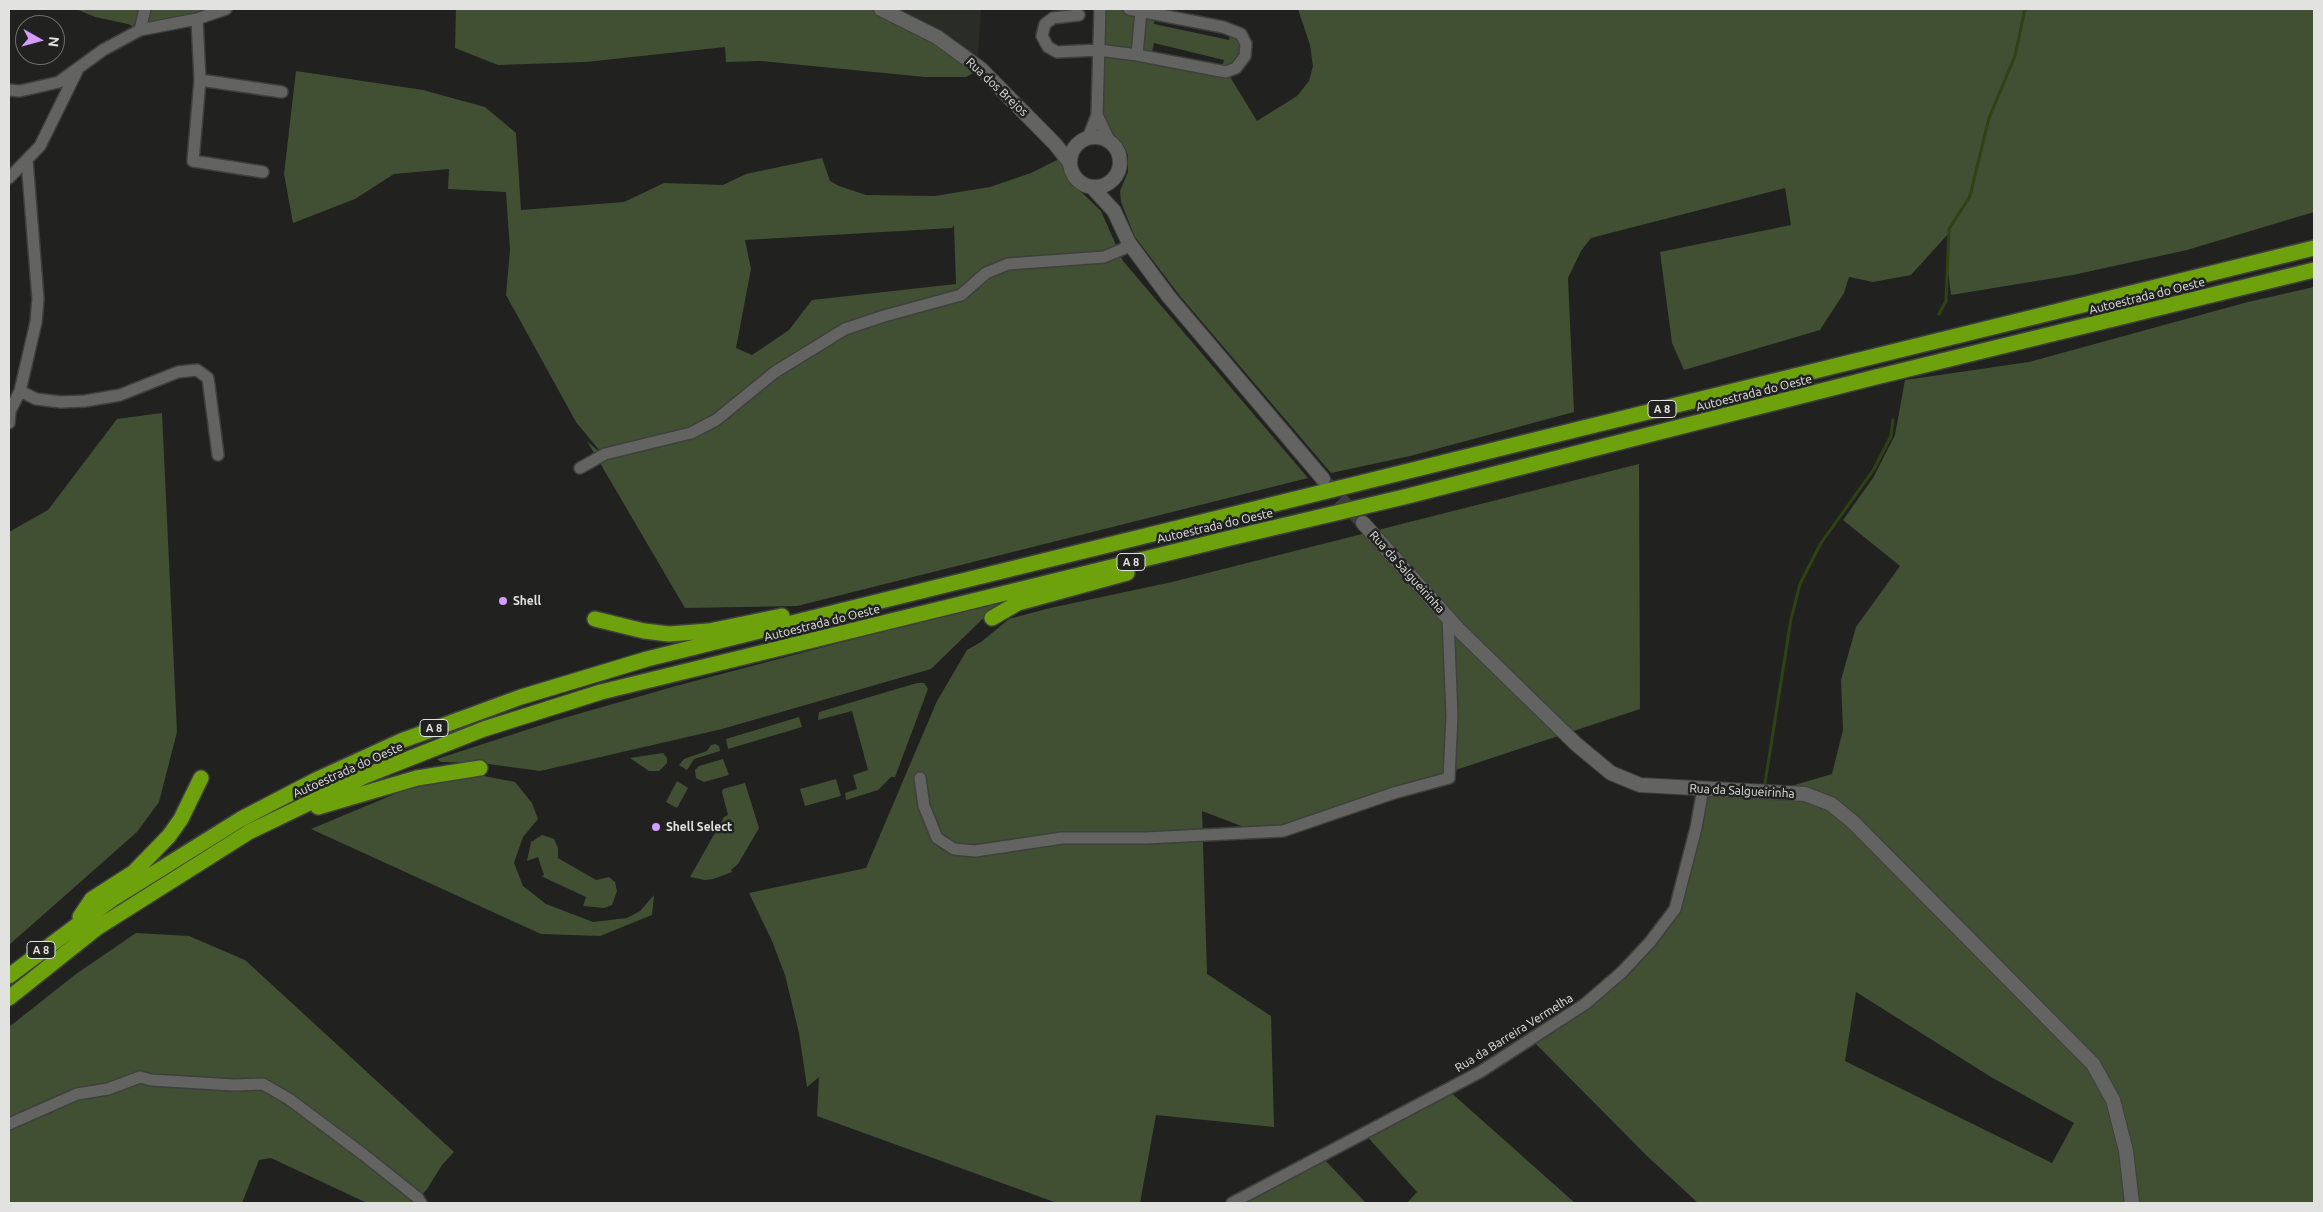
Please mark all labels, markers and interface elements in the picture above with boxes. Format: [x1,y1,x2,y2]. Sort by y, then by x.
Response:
north arrow [15,15,65,65]
text: N [45,36,62,48]
street label: Rua dos Brejos [963,55,1031,119]
street label: Autoestrada do Oeste [2088,275,2206,317]
street label: Autoestrada do Oeste [1695,372,1813,414]
road number: A 8 [1648,400,1676,418]
street label: Autoestrada do Oeste [1156,506,1274,546]
street label: Rua da Salgueirinha [1366,528,1448,616]
road number: A 8 [1117,554,1145,570]
place label: Shell [513,594,541,608]
marker: Shell [497,595,509,607]
street label: Autoestrada do Oeste [763,602,881,644]
road number: A 8 [420,720,448,736]
street label: Autoestrada do Oeste [291,739,405,801]
street label: Rua da Salgueirinha [1689,781,1795,801]
place label: Shell Select [666,820,732,834]
marker: Shell Select [650,821,662,833]
road number: A 8 [27,942,55,958]
street label: Rua da Barreira Vermelha [1452,991,1576,1075]

